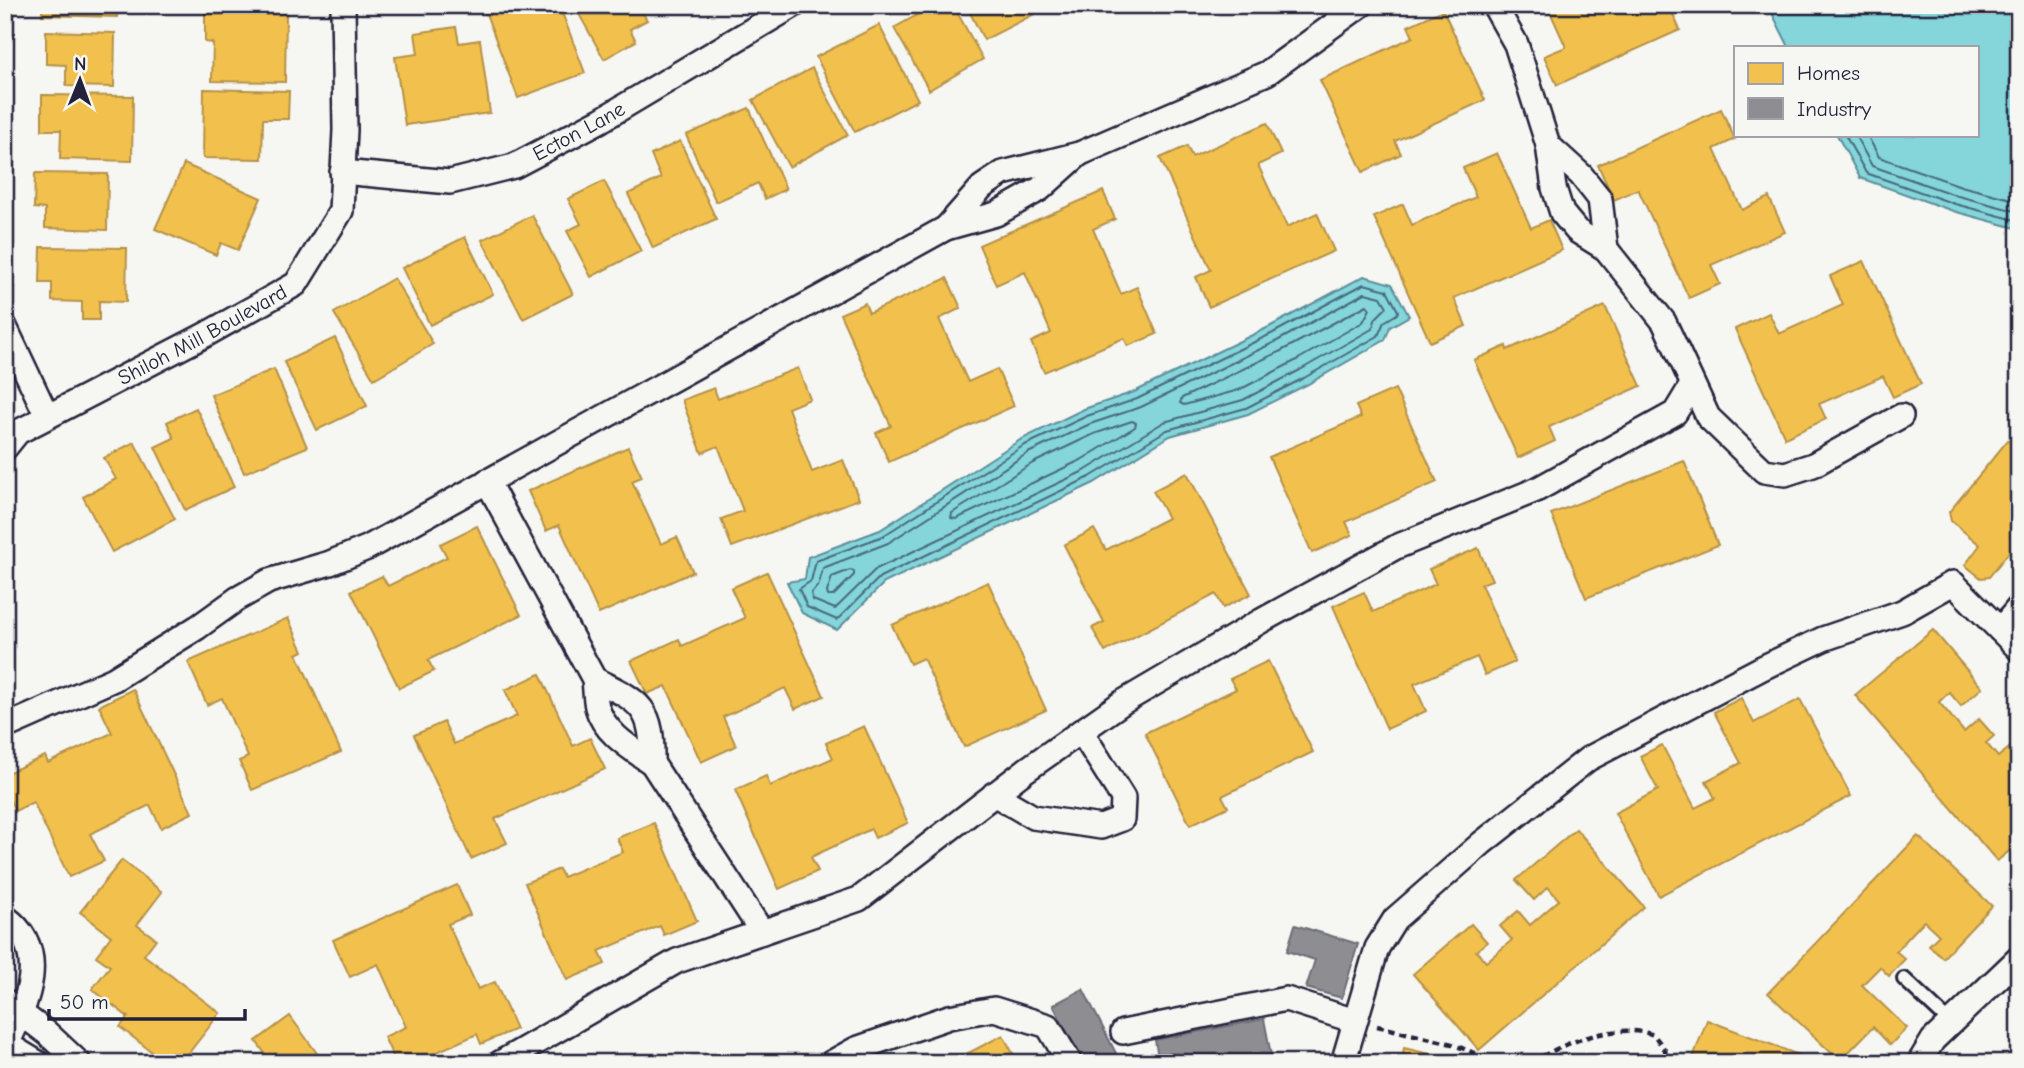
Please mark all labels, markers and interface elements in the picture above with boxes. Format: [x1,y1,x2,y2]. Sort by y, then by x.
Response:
north arrow [46,46,116,116]
legend [1734,46,1979,136]
text: N [74,53,87,75]
text: Homes [1797,61,1860,85]
street label: Ecton Lane [529,97,629,166]
text: Industry [1797,97,1872,121]
street label: Shiloh Mill Boulevard [114,280,291,390]
scale bar [49,977,245,1021]
text: 50 m [60,990,109,1014]

